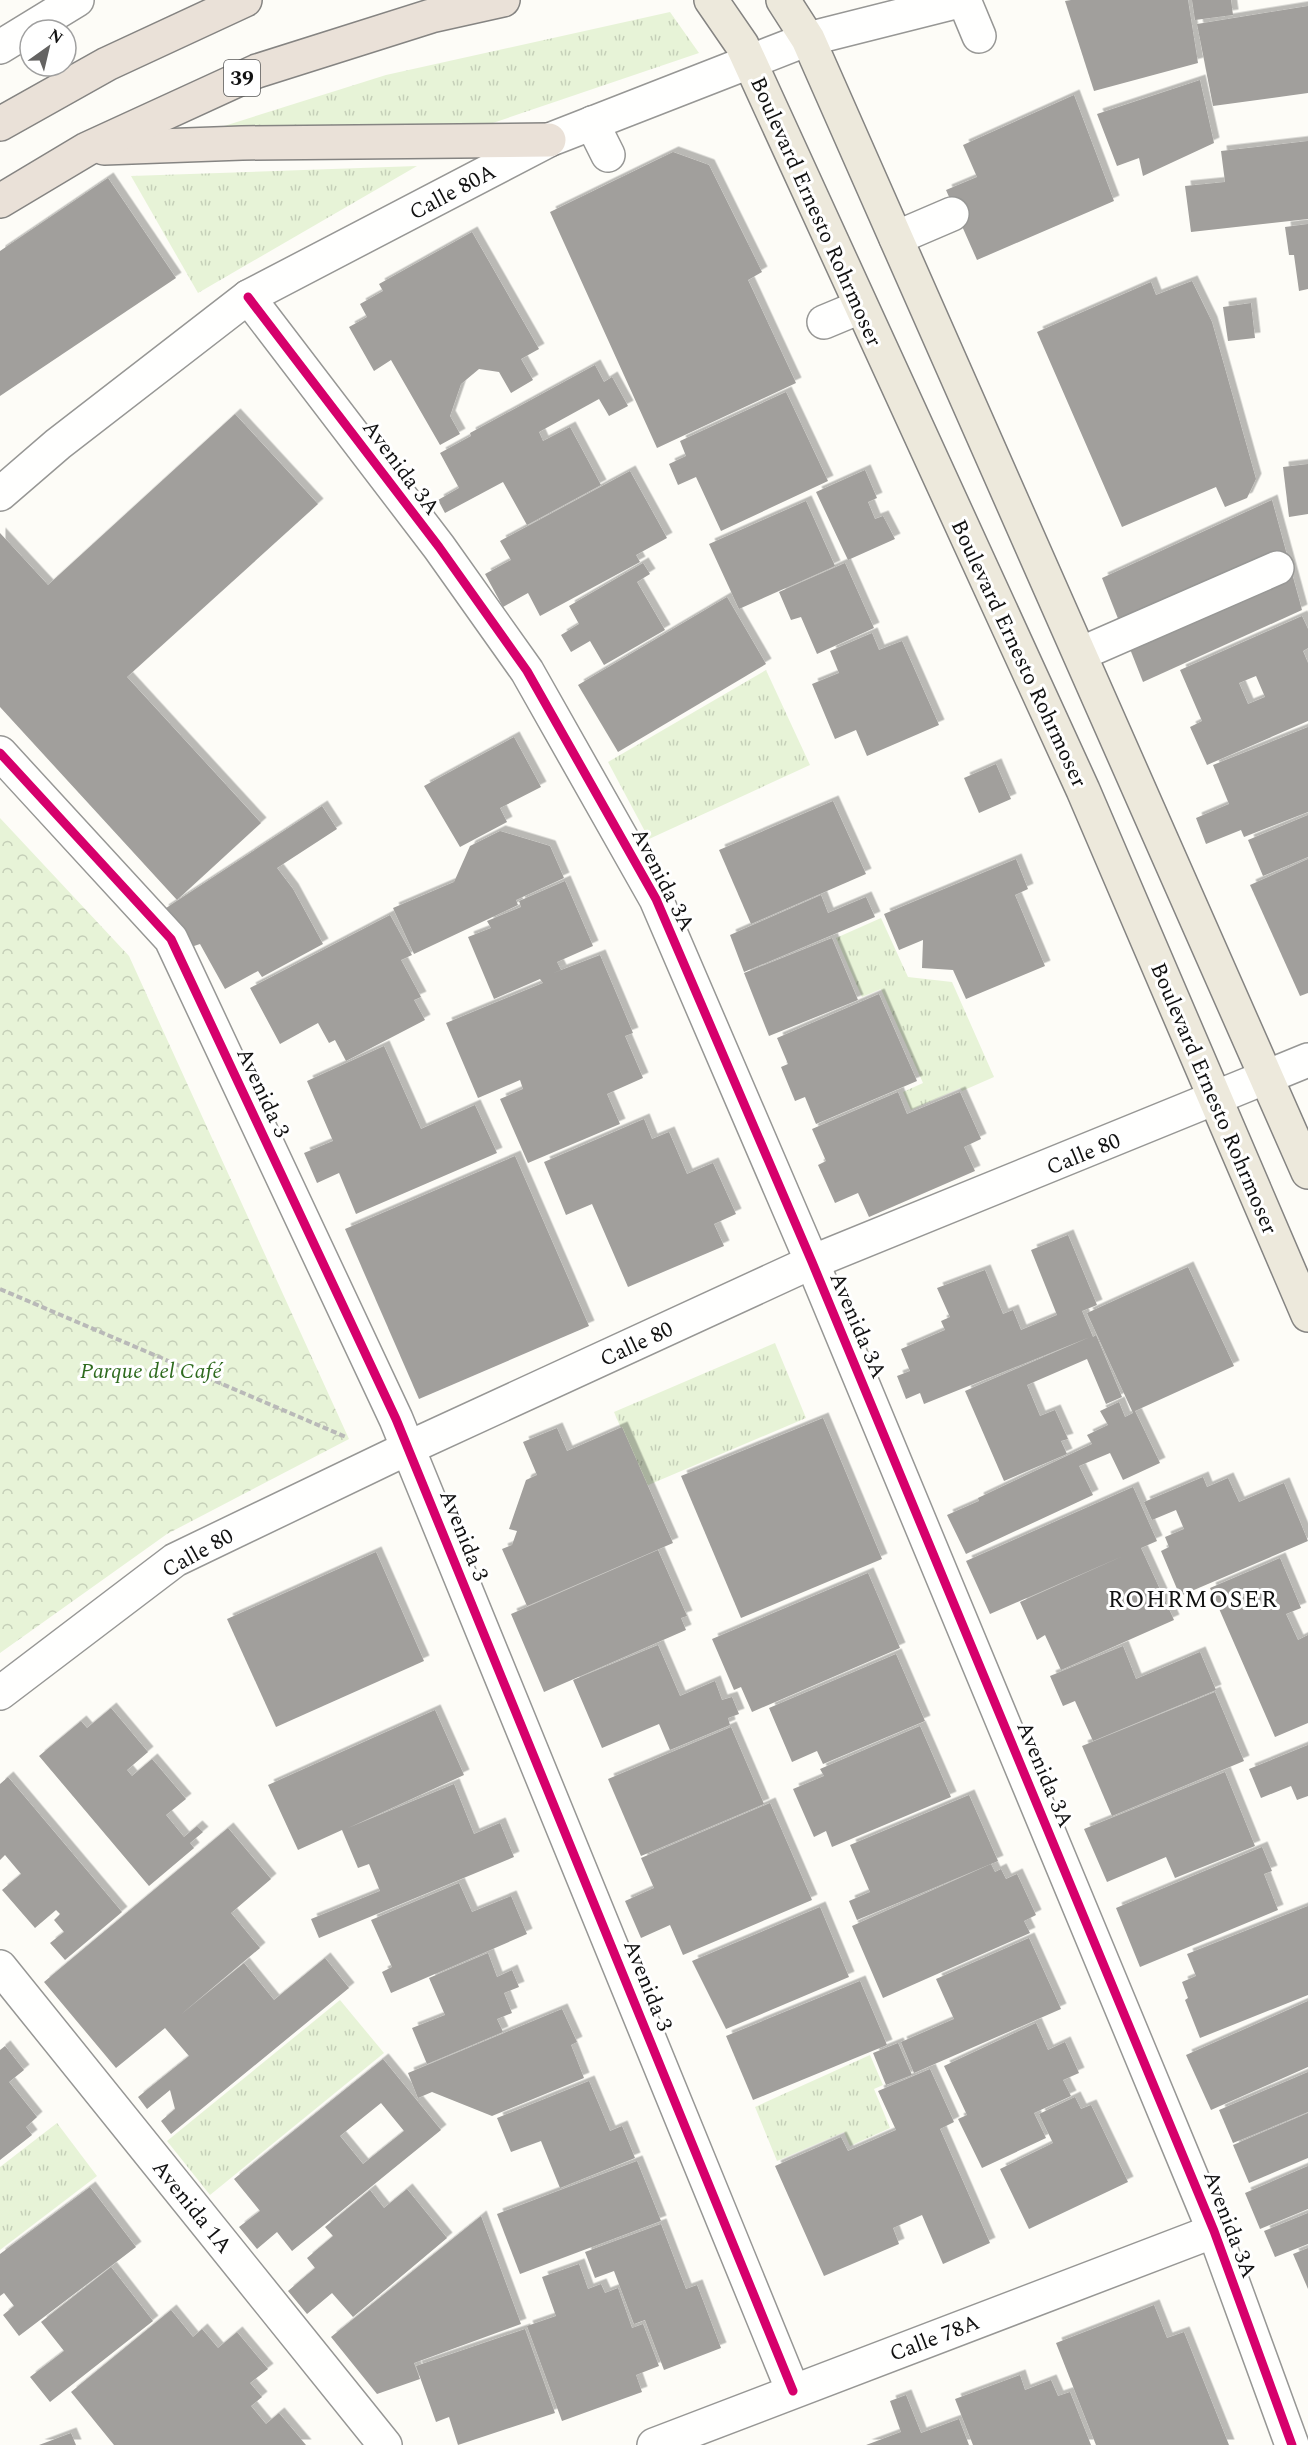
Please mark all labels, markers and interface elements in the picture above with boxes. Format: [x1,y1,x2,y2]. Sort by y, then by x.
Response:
north arrow [18,18,78,78]
text: N [44,23,68,50]
road number: 39 [224,60,260,96]
street label: Boulevard Ernesto Rohrmoser [741,71,890,352]
street label: Calle 80A [403,156,502,229]
street label: Avenida 3A [354,413,448,523]
street label: Boulevard Ernesto Rohrmoser [942,514,1096,793]
street label: Avenida 3A [622,822,703,937]
street label: Boulevard Ernesto Rohrmoser [1141,958,1286,1240]
street label: Avenida 3 [227,1042,298,1143]
street label: Calle 80 [1041,1125,1126,1184]
street label: Avenida 3A [820,1267,895,1384]
street label: Calle 80 [594,1313,679,1376]
park label: Parque del Café [80,1355,224,1388]
street label: Avenida 3 [430,1485,497,1586]
street label: Calle 80 [156,1520,240,1587]
district label: ROHRMOSER [1108,1582,1278,1618]
street label: Avenida 3A [1007,1716,1082,1833]
street label: Avenida 3 [614,1935,681,2036]
street label: Avenida 1A [144,2153,240,2261]
street label: Avenida 3A [1194,2166,1265,2283]
street label: Calle 78A [885,2306,984,2371]

